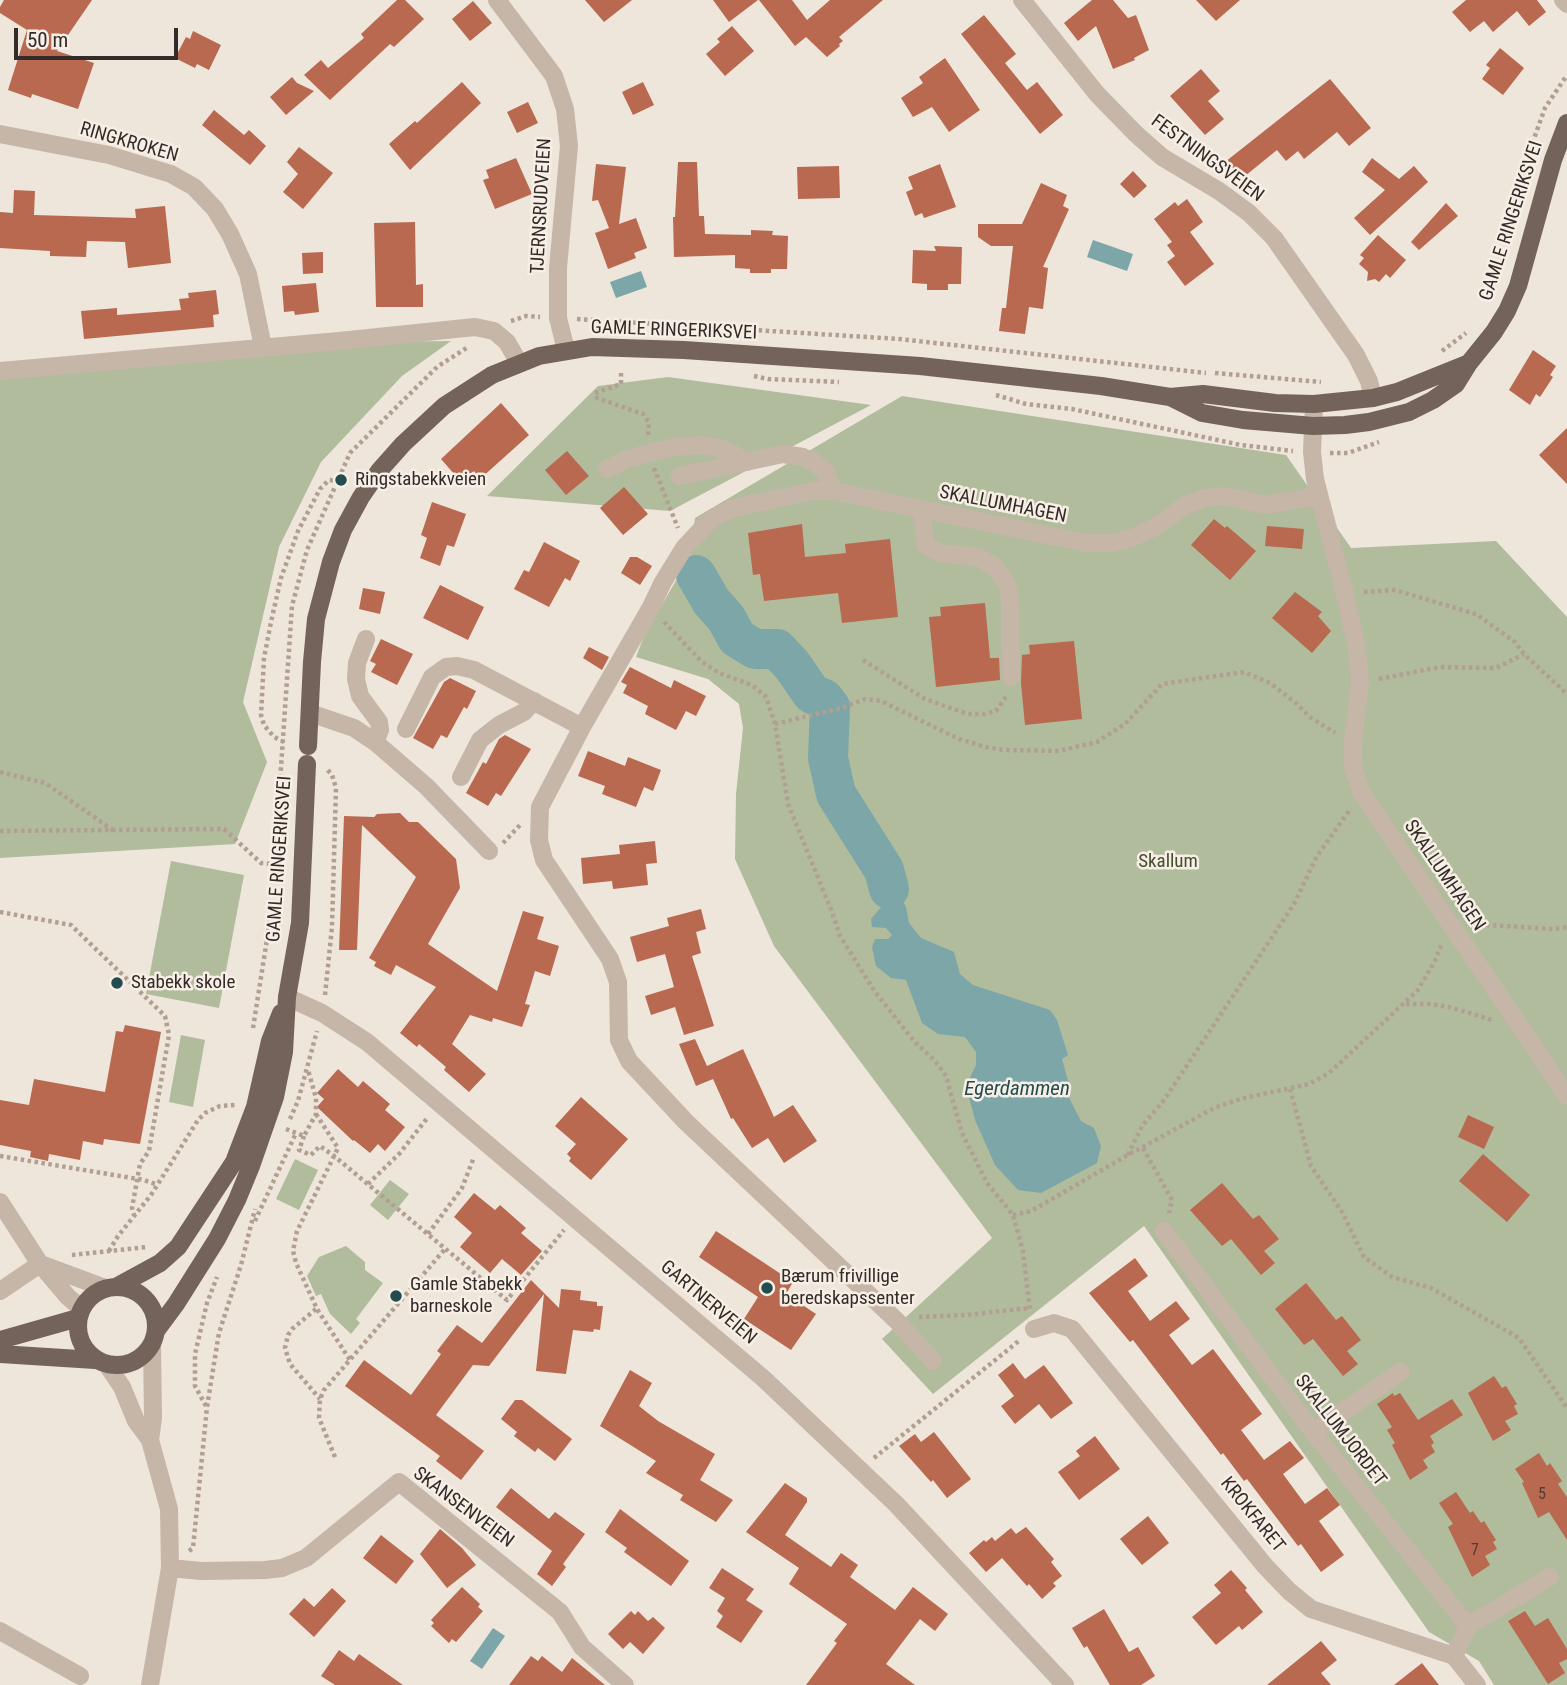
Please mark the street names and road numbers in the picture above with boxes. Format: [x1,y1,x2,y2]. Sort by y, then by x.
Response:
street label: FESTNINGSVEIEN [1146,110,1268,208]
street label: RINGKROKEN [77,118,181,168]
street label: TJERNSRUDVEIEN [527,138,557,274]
street label: GAMLE RINGERIKSVEI [1475,138,1549,304]
street label: GAMLE RINGERIKSVEI [590,317,758,345]
street label: SKALLUMHAGEN [938,482,1068,528]
street label: GAMLE RINGERIKSVEI [263,775,297,943]
street label: SKALLUMHAGEN [1398,816,1490,936]
street label: GARTNERVEIEN [655,1256,761,1350]
street label: SKALLUMJORDET [1290,1371,1390,1491]
street label: SKANSENVEIEN [408,1463,518,1553]
street label: KROKFARET [1215,1473,1289,1557]

